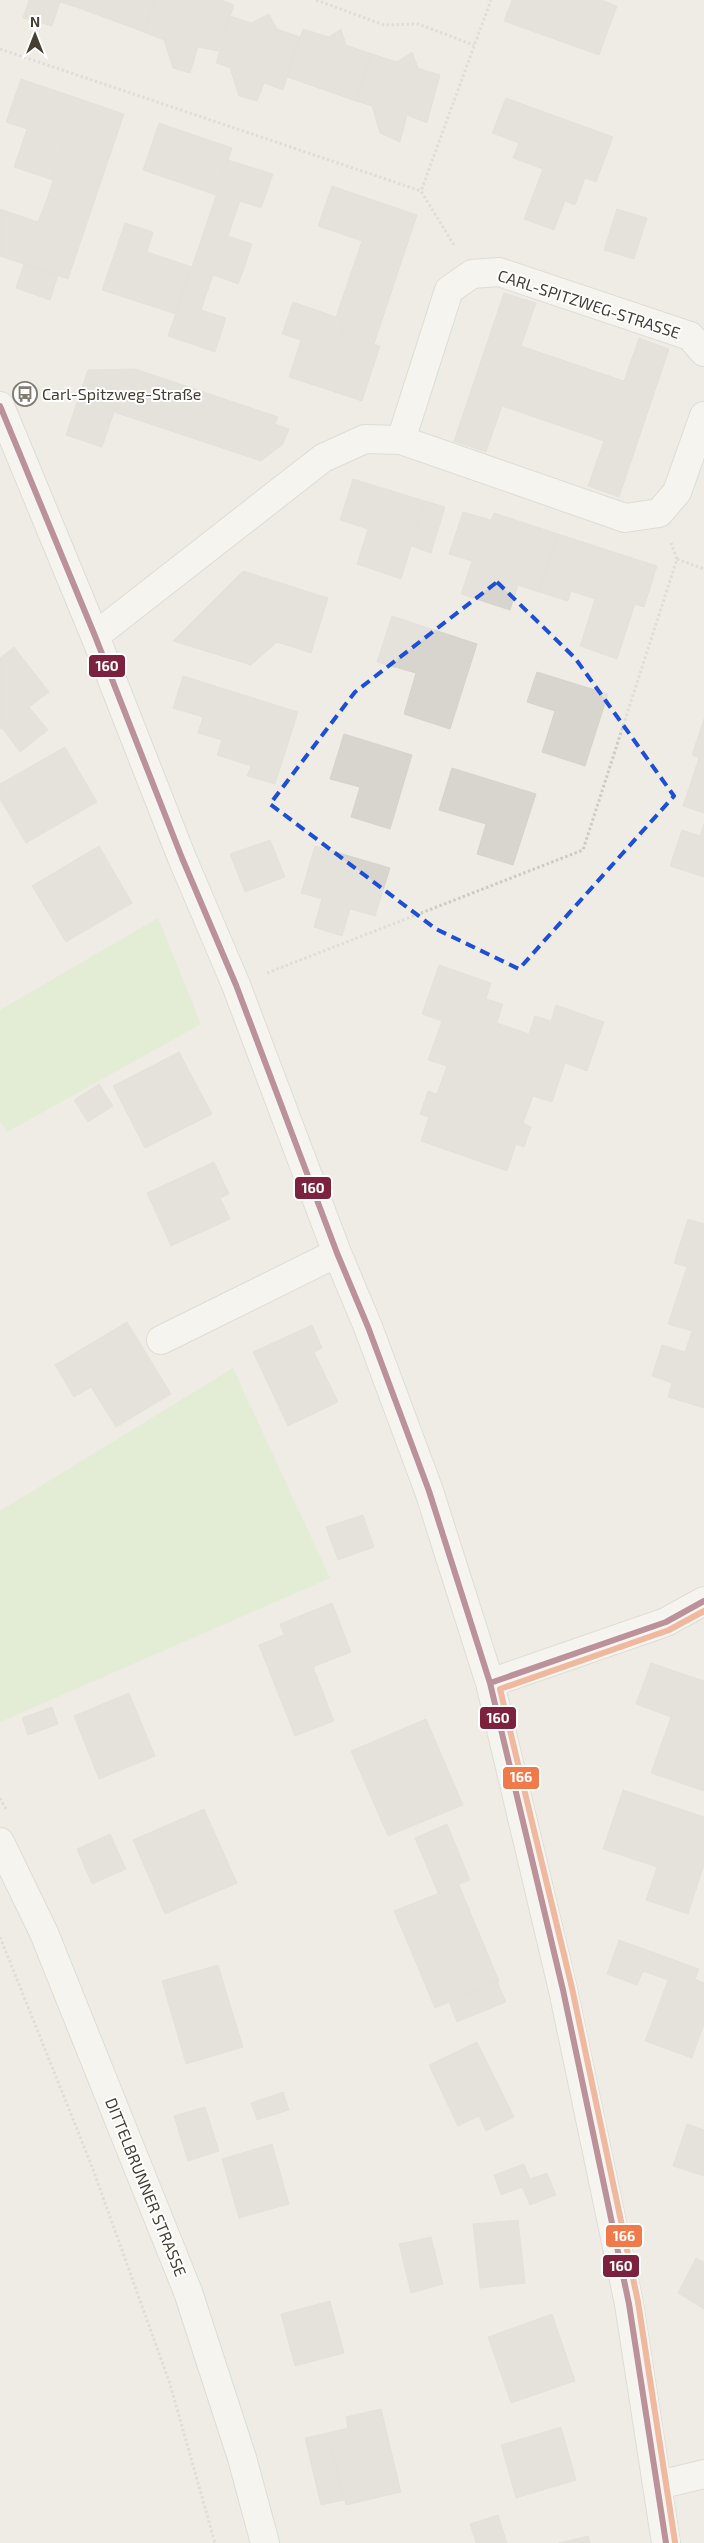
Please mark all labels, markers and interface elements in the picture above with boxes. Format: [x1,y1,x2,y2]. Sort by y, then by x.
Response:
north arrow [10,10,60,60]
text: N [30,13,40,30]
street label: CARL-SPITZWEG-STRASSE [496,265,683,342]
bus stop icon: Carl-Spitzweg-Straße [12,381,38,407]
place label: Carl-Spitzweg-Straße [42,384,201,403]
line badge: 160 [88,654,126,678]
text: 160 [95,657,119,674]
line badge: 160 [294,1176,332,1200]
text: 160 [301,1179,325,1196]
line badge: 160 [479,1706,517,1730]
text: 160 [486,1709,510,1726]
line badge: 166 [502,1766,540,1790]
text: 166 [510,1768,532,1785]
street label: DITTELBRUNNER STRASSE [102,2095,191,2279]
line badge: 166 [605,2224,643,2248]
text: 166 [613,2227,635,2244]
line badge: 160 [602,2254,640,2278]
text: 160 [609,2257,633,2274]

